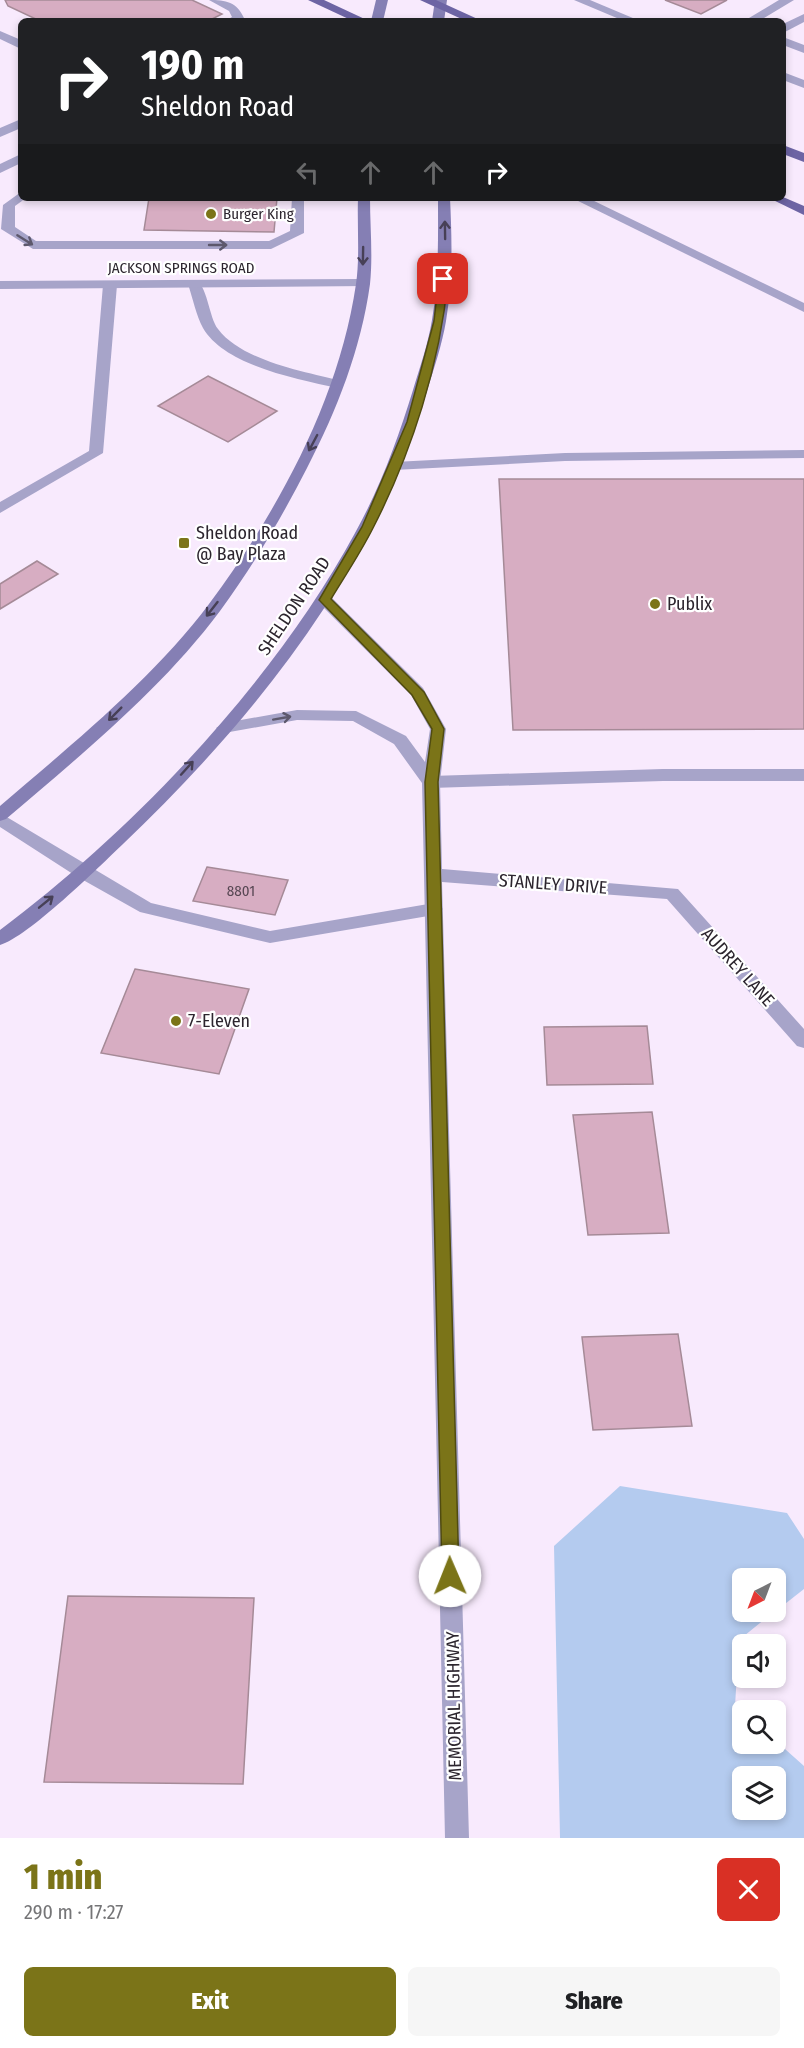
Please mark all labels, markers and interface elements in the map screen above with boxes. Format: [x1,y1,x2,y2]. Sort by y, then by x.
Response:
text: 190 m [141,40,244,90]
icon: right [42,42,120,120]
text: Sheldon Road [141,91,294,123]
icon: left [291,156,324,189]
icon: ahead [354,156,387,189]
icon: ahead [417,156,450,189]
icon: right [480,156,513,189]
place label: Burger King [223,205,294,223]
marker: Burger King [204,207,218,221]
one-way arrow [439,220,450,240]
one-way arrow [16,234,33,246]
one-way arrow [208,239,228,251]
one-way arrow [357,246,369,266]
pin [417,253,468,304]
street label: JACKSON SPRINGS ROAD [108,259,254,277]
icon: arrive [426,262,459,295]
one-way arrow [306,434,318,452]
place label: Sheldon Road @ Bay Plaza [196,522,298,565]
marker: Sheldon Road @ Bay Plaza [177,536,191,550]
street label: SHELDON ROAD [253,553,335,659]
place label: Publix [667,593,712,615]
marker: Publix [648,597,662,611]
one-way arrow [205,601,218,617]
one-way arrow [107,706,122,721]
one-way arrow [271,712,291,723]
one-way arrow [180,761,194,776]
street label: STANLEY DRIVE [498,869,608,899]
house number: 8801 [227,882,255,900]
one-way arrow [38,896,54,909]
street label: AUDREY LANE [697,923,779,1011]
place label: 7-Eleven [188,1010,250,1032]
marker: 7-Eleven [169,1014,183,1028]
position arrow [418,1544,482,1608]
north arrow [732,1568,786,1622]
map controls [732,1568,786,1820]
street label: MEMORIAL HIGHWAY [442,1631,466,1781]
button: sound [732,1634,786,1688]
button: search [732,1700,786,1754]
button: layers [732,1766,786,1820]
text: 1 min [24,1855,102,1899]
button: close [717,1858,780,1921]
text: 290 m · 17:27 [24,1900,123,1924]
button: Exit [24,1967,396,2036]
button: Share [408,1967,780,2036]

